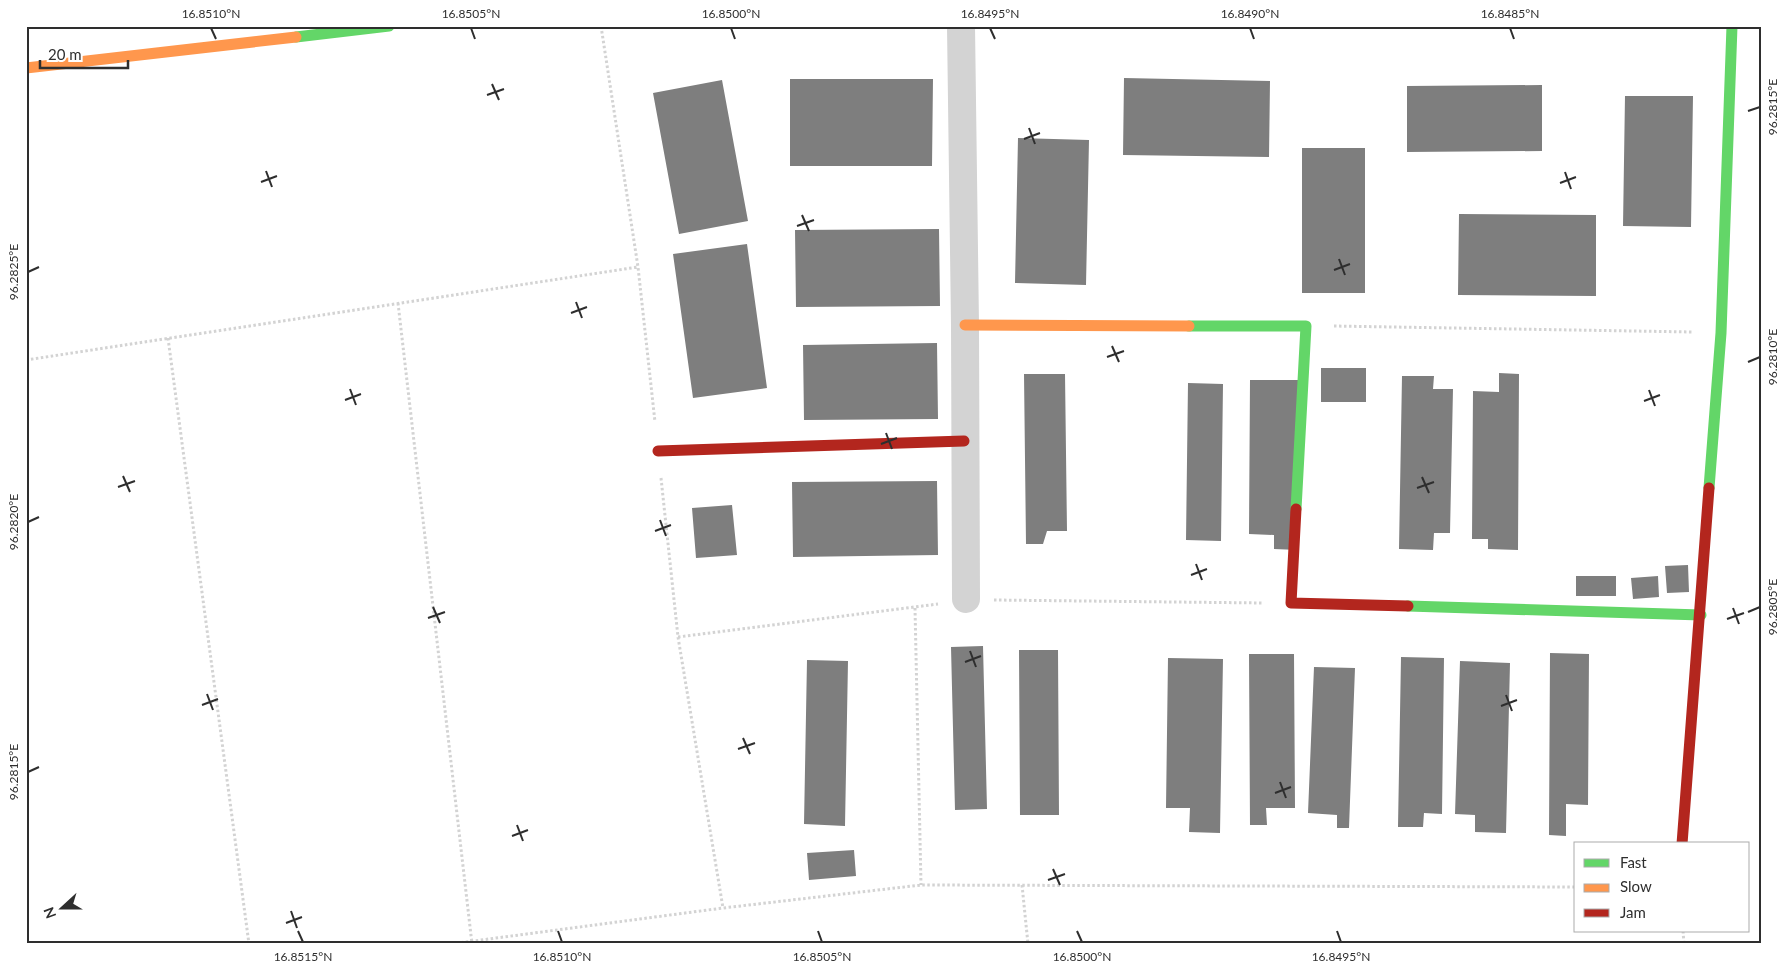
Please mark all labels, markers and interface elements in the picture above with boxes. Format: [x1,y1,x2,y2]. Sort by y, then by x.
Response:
text: 16.8510°N [182,6,240,21]
text: 16.8505°N [442,6,500,21]
text: 16.8500°N [702,6,760,21]
text: 16.8495°N [961,6,1019,21]
text: 16.8490°N [1221,6,1279,21]
text: 16.8485°N [1481,6,1539,21]
scale bar [40,38,128,70]
text: 20 m [48,45,82,63]
text: 96.2815°E [1765,79,1780,135]
text: 96.2825°E [6,244,21,300]
text: 96.2810°E [1765,329,1780,385]
text: 96.2820°E [6,494,21,550]
text: 96.2805°E [1765,579,1780,635]
text: 96.2815°E [6,744,21,800]
legend [1574,842,1750,932]
text: Fast [1620,853,1647,871]
text: Slow [1620,877,1652,895]
north arrow [38,882,88,932]
text: Jam [1620,903,1646,921]
text: N [40,905,59,921]
text: 16.8515°N [274,949,332,964]
text: 16.8510°N [533,949,591,964]
text: 16.8505°N [793,949,851,964]
text: 16.8500°N [1053,949,1111,964]
text: 16.8495°N [1312,949,1370,964]

